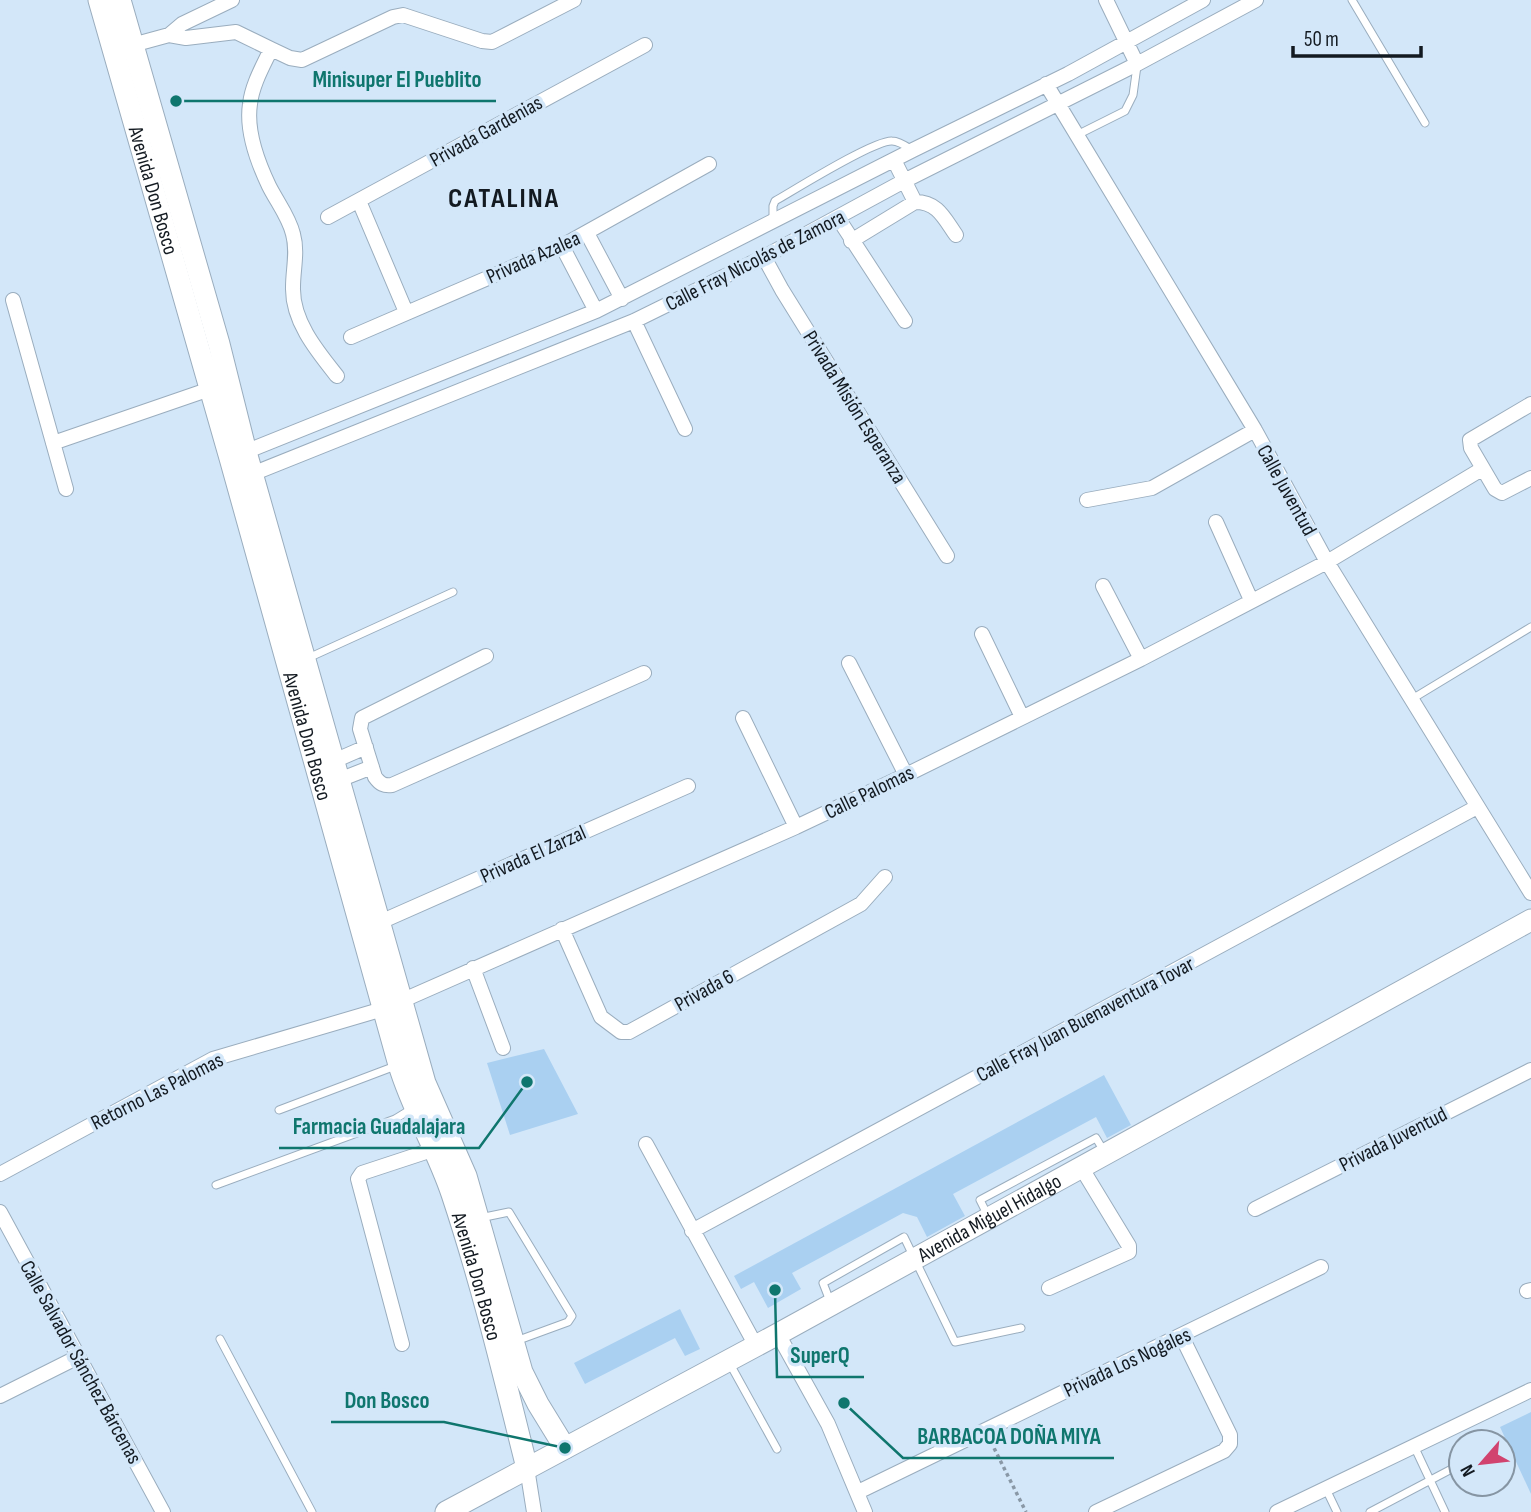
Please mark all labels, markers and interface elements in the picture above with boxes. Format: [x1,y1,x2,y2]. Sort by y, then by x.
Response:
scale bar [1293,14,1421,58]
text: 50 m [1304,27,1339,52]
callout: Minisuper El Pueblito [299,57,496,101]
text: Minisuper El Pueblito [312,66,482,94]
street label: Privada Gardenias [426,90,547,173]
street label: Avenida Don Bosco [122,122,183,258]
district label: CATALINA [448,182,560,215]
street label: Calle Fray Nicolás de Zamora [661,204,849,317]
street label: Privada Azalea [482,226,584,289]
street label: Privada Misión Esperanza [797,326,912,488]
street label: Calle Juventud [1251,440,1322,540]
street label: Avenida Don Bosco [277,668,337,803]
street label: Calle Palomas [821,760,918,825]
street label: Privada El Zarzal [477,820,590,889]
street label: Calle Fray Juan Buenaventura Tovar [972,951,1198,1088]
street label: Privada 6 [670,964,738,1017]
street label: Retorno Las Palomas [87,1047,227,1135]
street label: Privada Juventud [1335,1102,1451,1177]
callout: Farmacia Guadalajara [279,1104,479,1148]
text: Farmacia Guadalajara [293,1113,465,1141]
street label: Avenida Miguel Hidalgo [913,1169,1066,1268]
street label: Avenida Don Bosco [445,1208,506,1343]
street label: Calle Salvador Sánchez Bárcenas [14,1256,147,1468]
street label: Privada Los Nogales [1060,1322,1195,1403]
callout: SuperQ [777,1333,864,1377]
text: SuperQ [790,1342,850,1370]
callout: Don Bosco [331,1378,444,1422]
text: Don Bosco [344,1387,430,1415]
callout: BARBACOA DOÑA MIYA [903,1414,1114,1458]
text: BARBACOA DOÑA MIYA [917,1423,1102,1451]
north arrow [1447,1428,1517,1498]
text: N [1456,1460,1481,1480]

